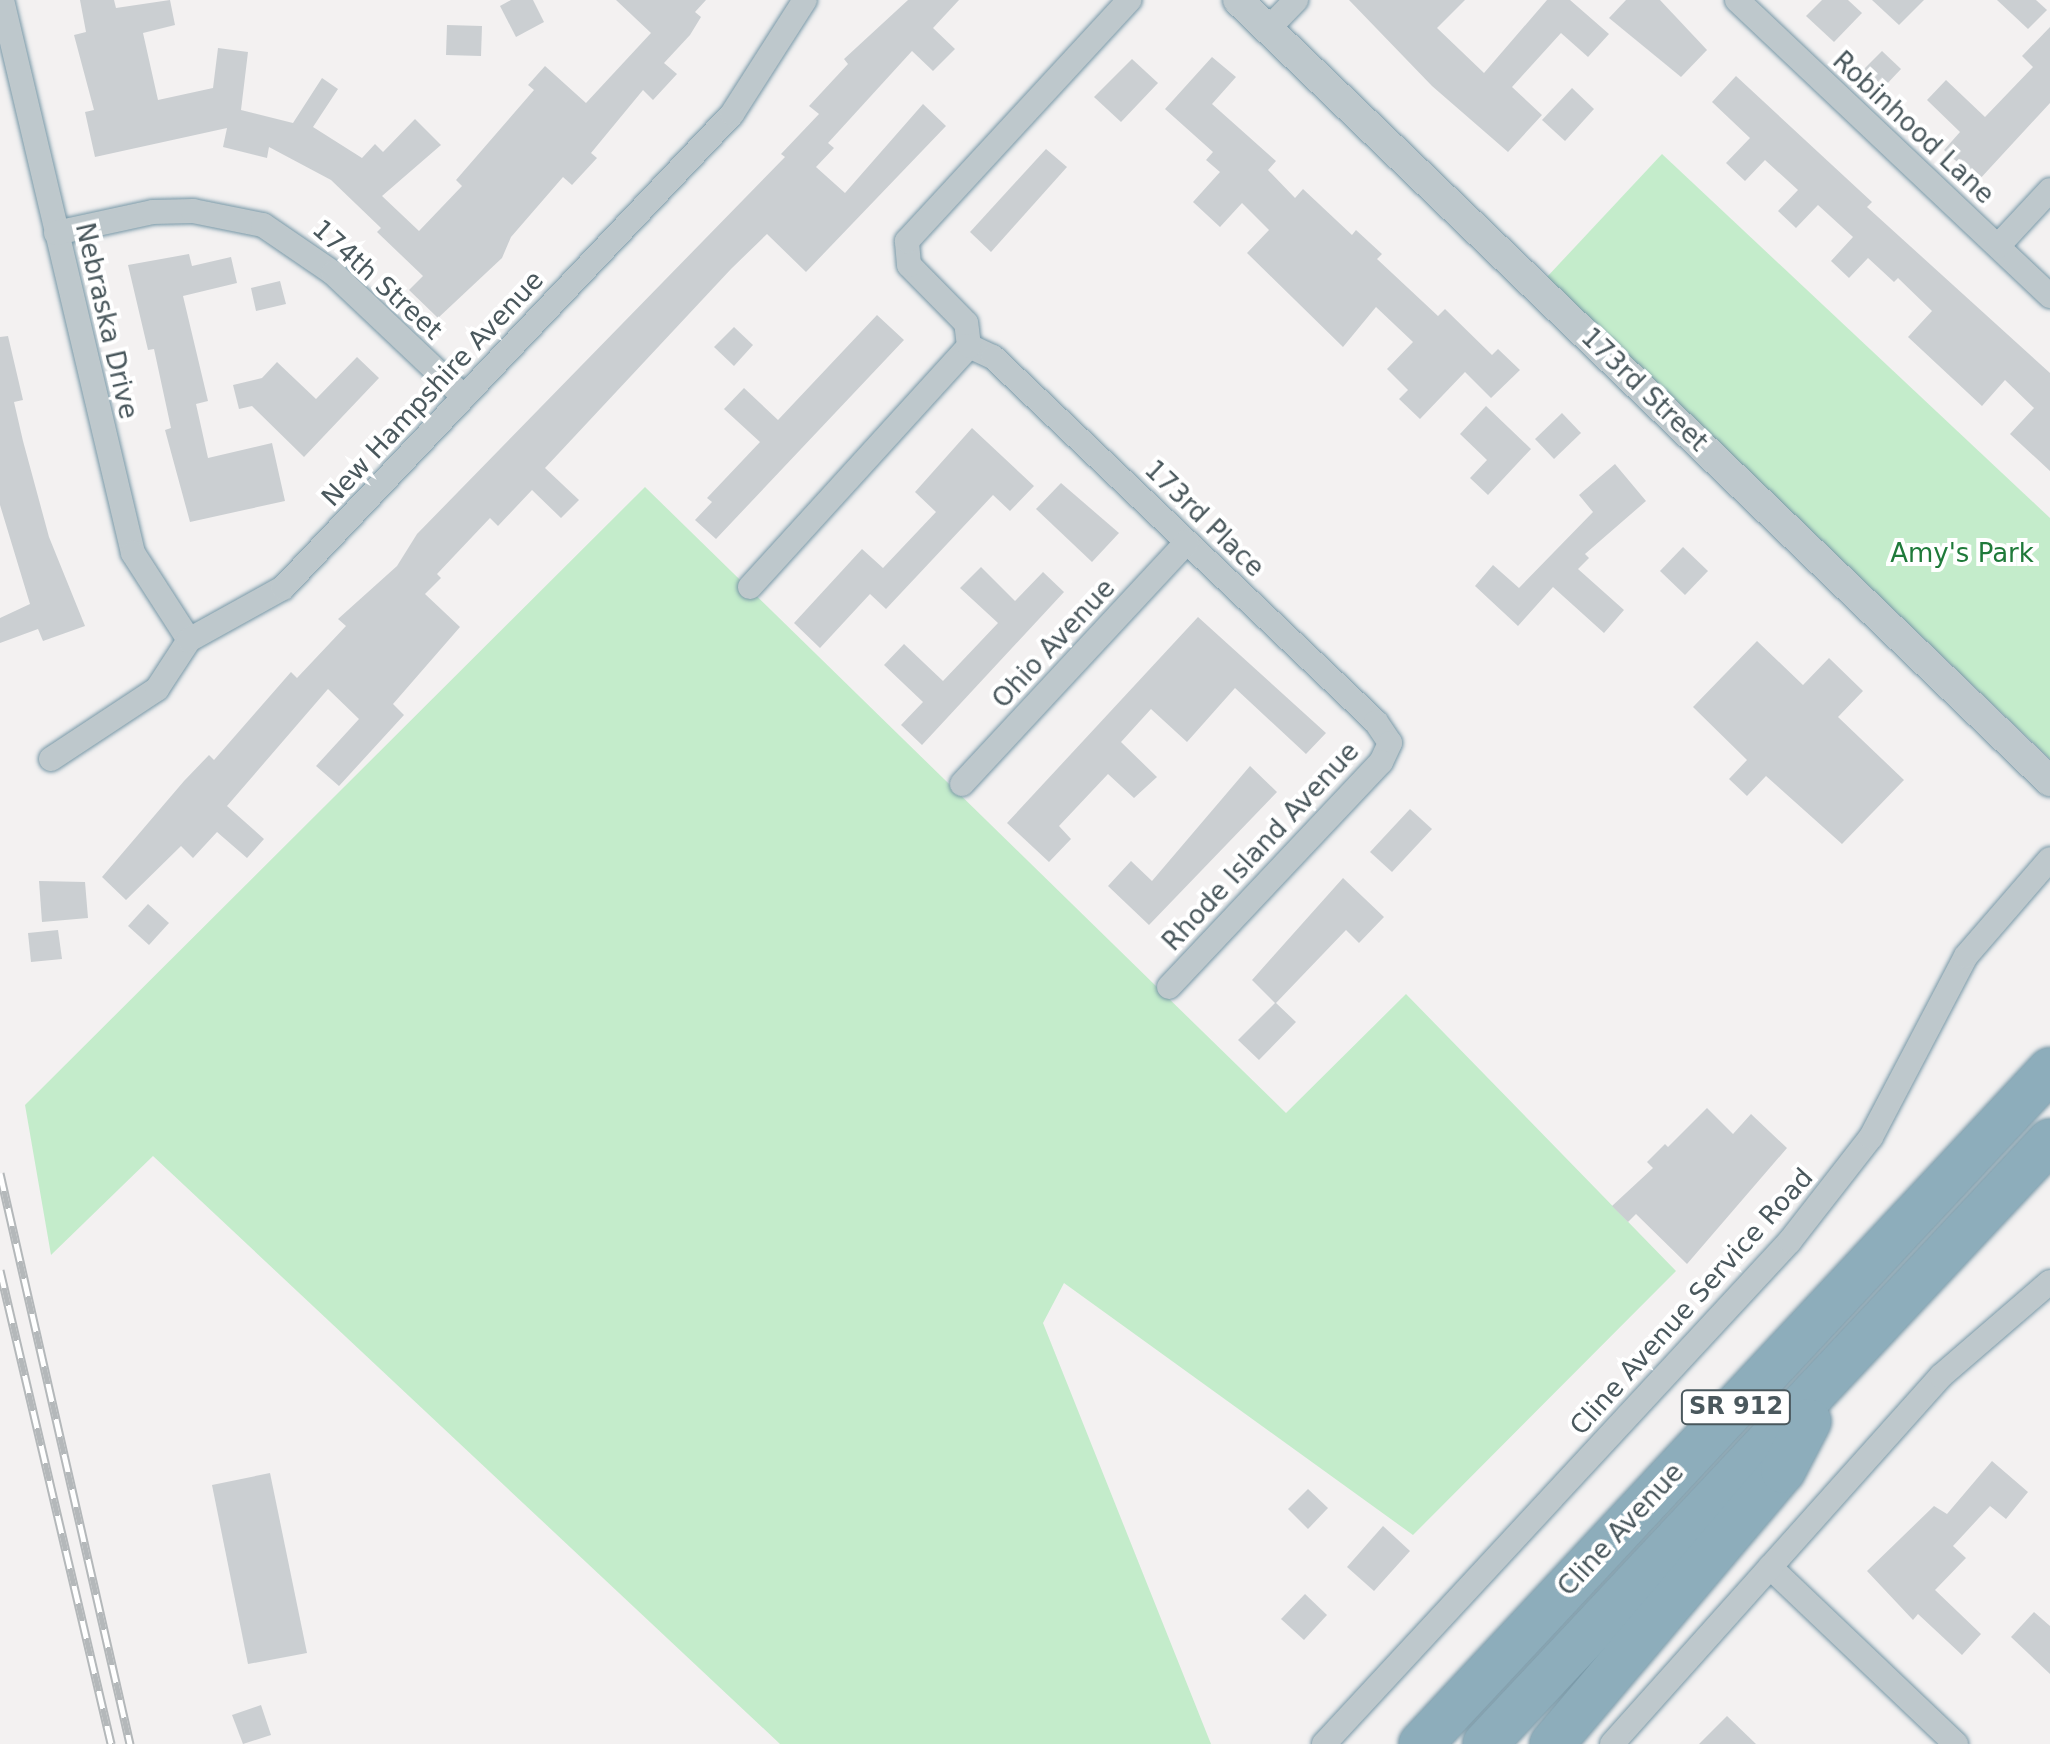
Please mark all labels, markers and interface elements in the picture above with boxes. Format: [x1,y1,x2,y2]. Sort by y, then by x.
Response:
street label: Robinhood Lane [1826,45,2000,211]
street label: 174th Street [306,214,448,346]
street label: Nebraska Drive [68,220,144,422]
street label: New Hampshire Avenue [316,265,550,513]
street label: 173rd Street [1574,322,1714,458]
street label: 173rd Place [1138,454,1270,584]
park label: Amy's Park [1890,538,2034,570]
street label: Ohio Avenue [986,573,1122,715]
street label: Rhode Island Avenue [1156,736,1366,958]
street label: Cline Avenue Service Road [1564,1162,1820,1442]
road number: SR 912 [1680,1387,1792,1427]
street label: Cline Avenue [1552,1457,1690,1603]

